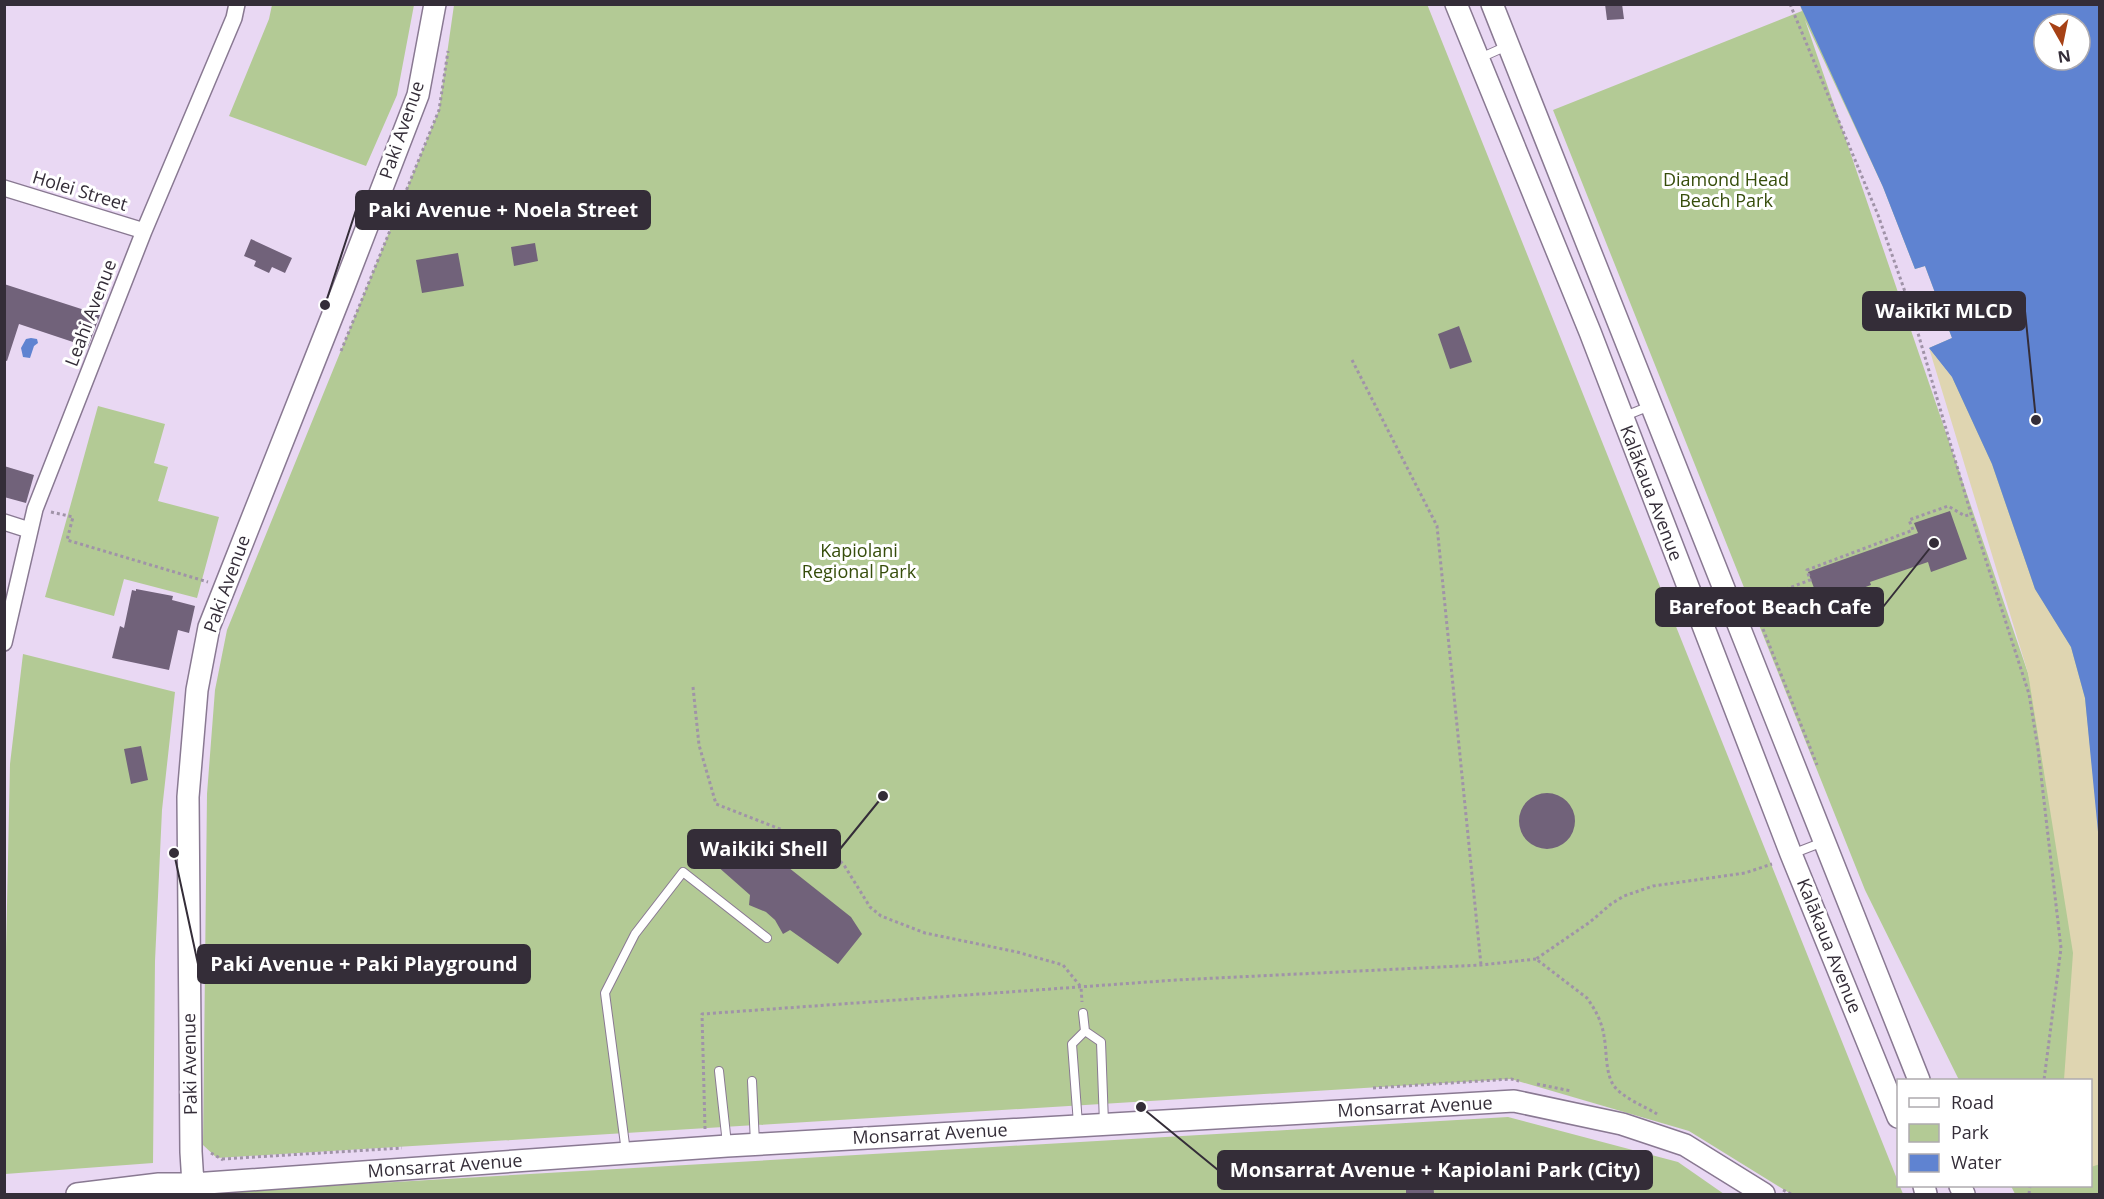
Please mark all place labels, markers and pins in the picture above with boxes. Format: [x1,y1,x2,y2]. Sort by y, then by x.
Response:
callout: Paki Avenue + Noela Street [356,191,650,229]
callout: Waikīkī MLCD [1863,292,2025,330]
callout: Barefoot Beach Cafe [1656,588,1883,626]
callout: Waikiki Shell [688,830,840,868]
callout: Paki Avenue + Paki Playground [198,945,530,983]
callout: Monsarrat Avenue + Kapiolani Park (City) [1218,1151,1652,1189]

